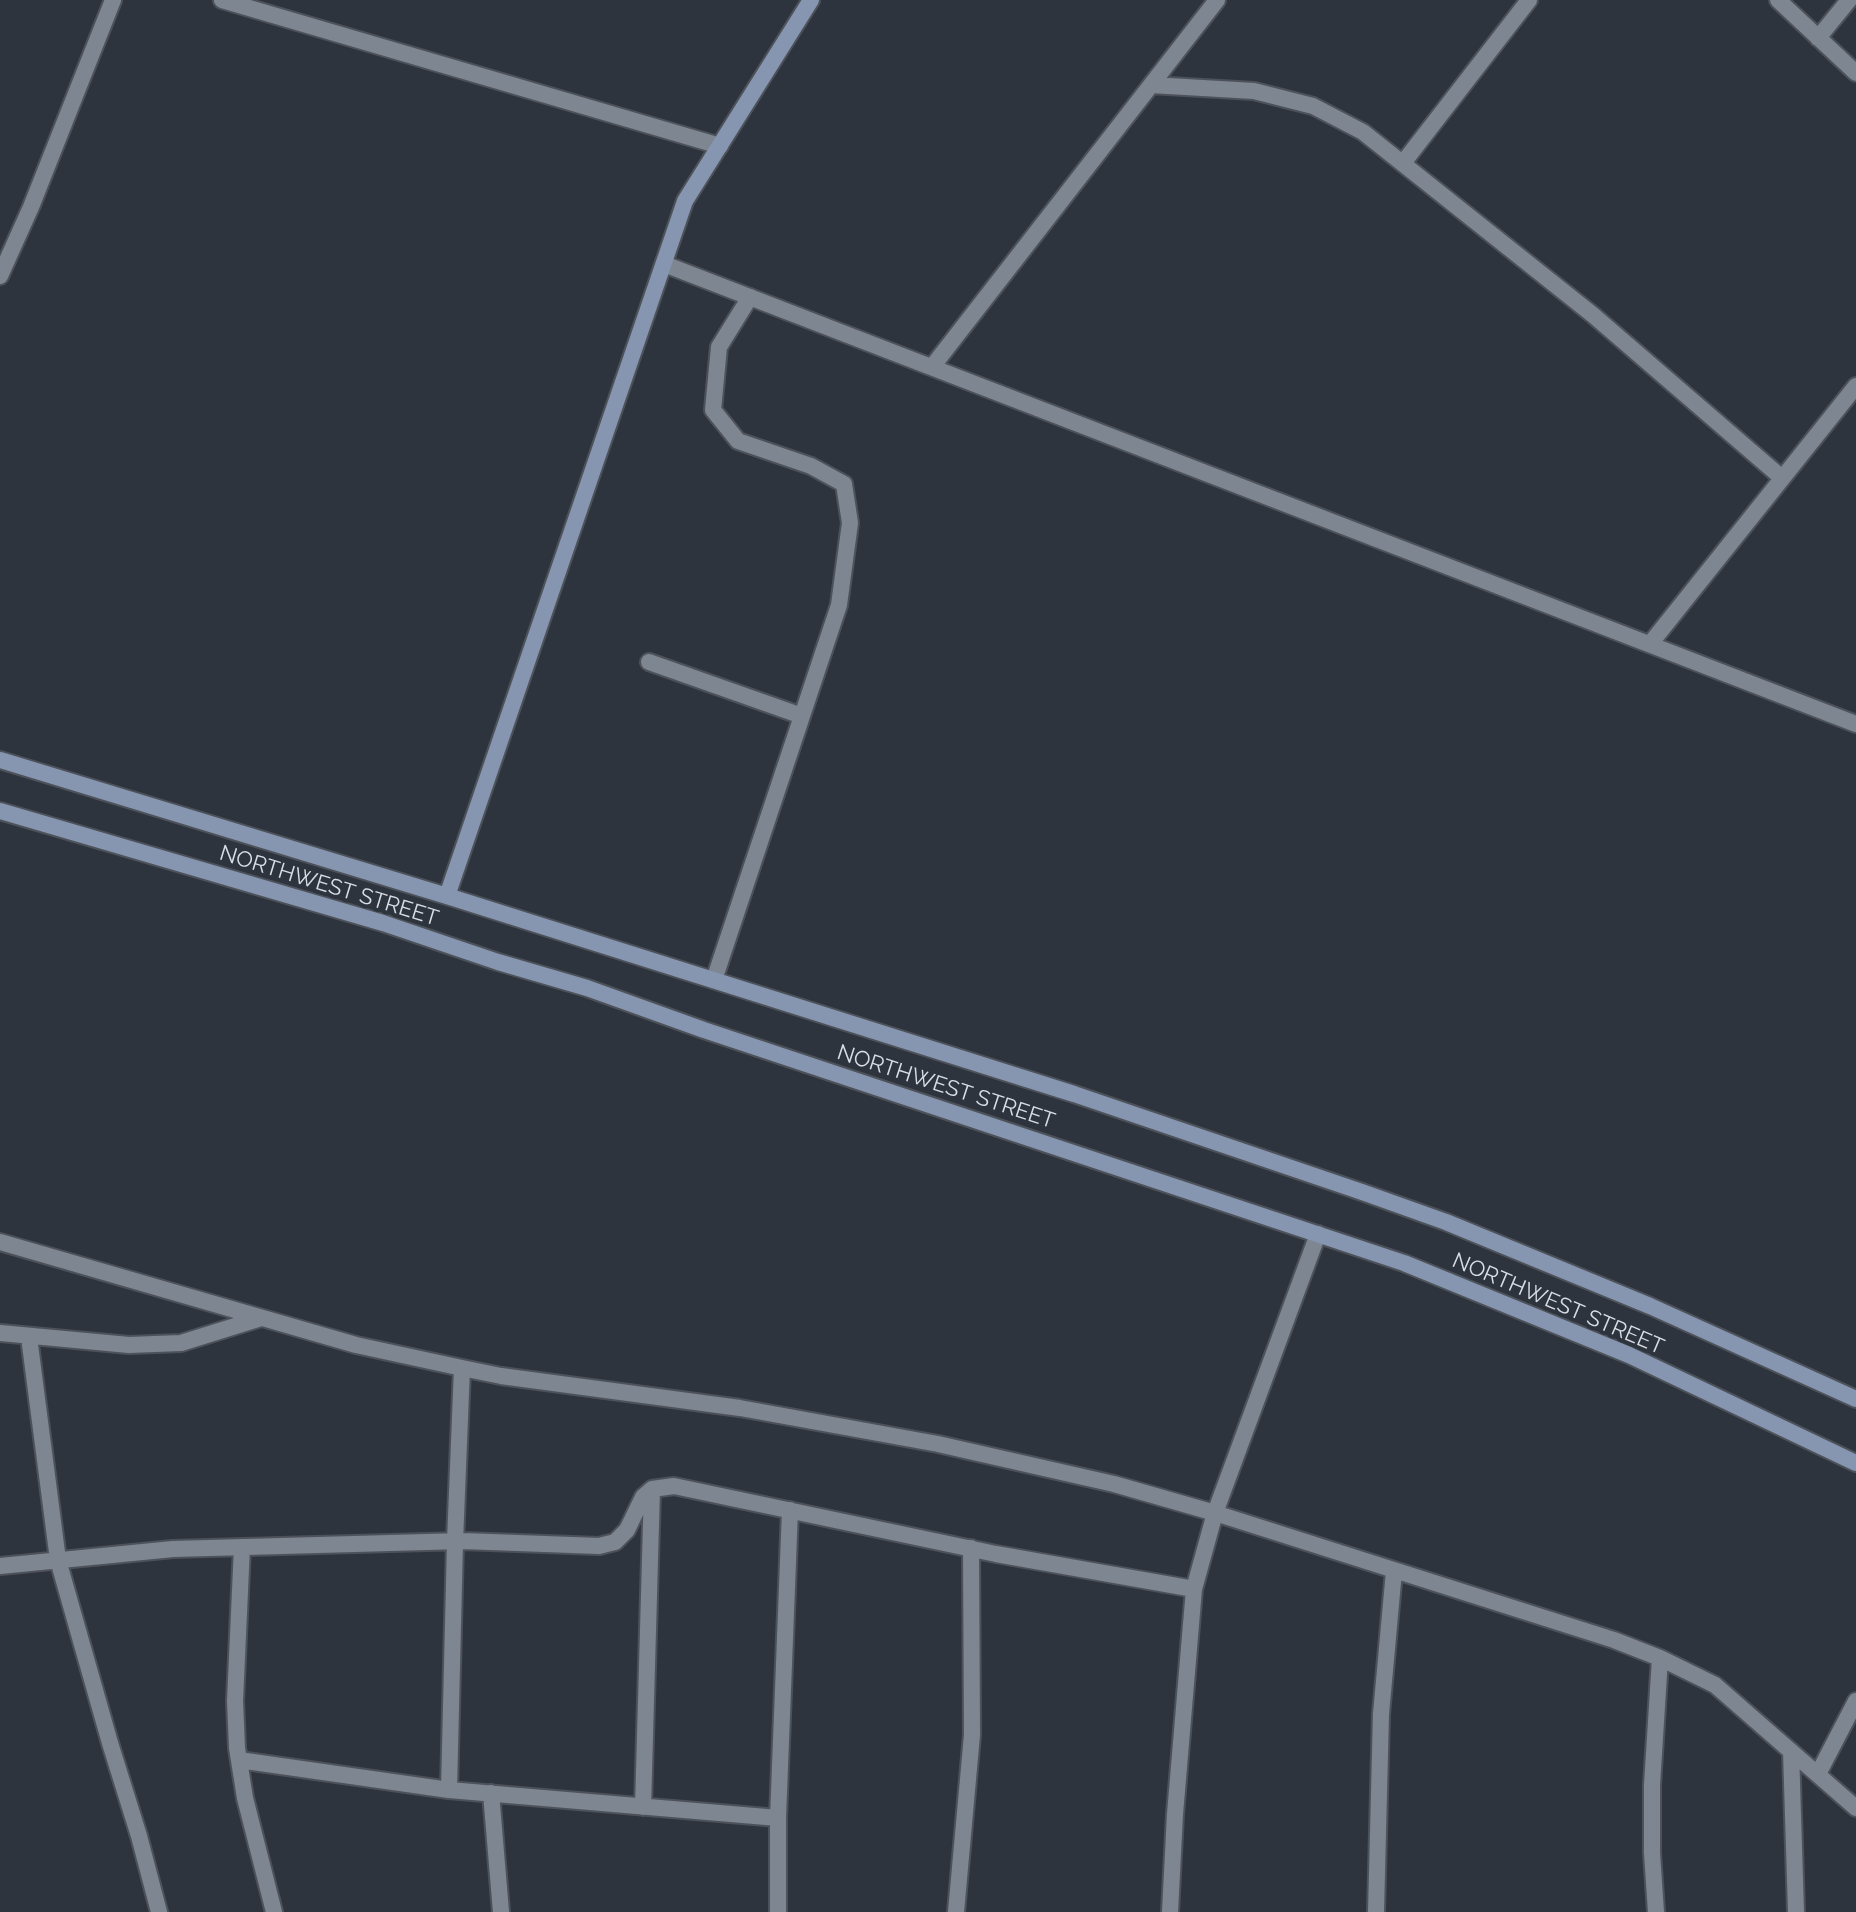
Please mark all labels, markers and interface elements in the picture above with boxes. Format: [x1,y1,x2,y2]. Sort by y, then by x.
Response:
street label: NORTHWEST STREET [216,840,442,932]
street label: NORTHWEST STREET [834,1039,1058,1135]
street label: NORTHWEST STREET [1448,1247,1668,1361]

